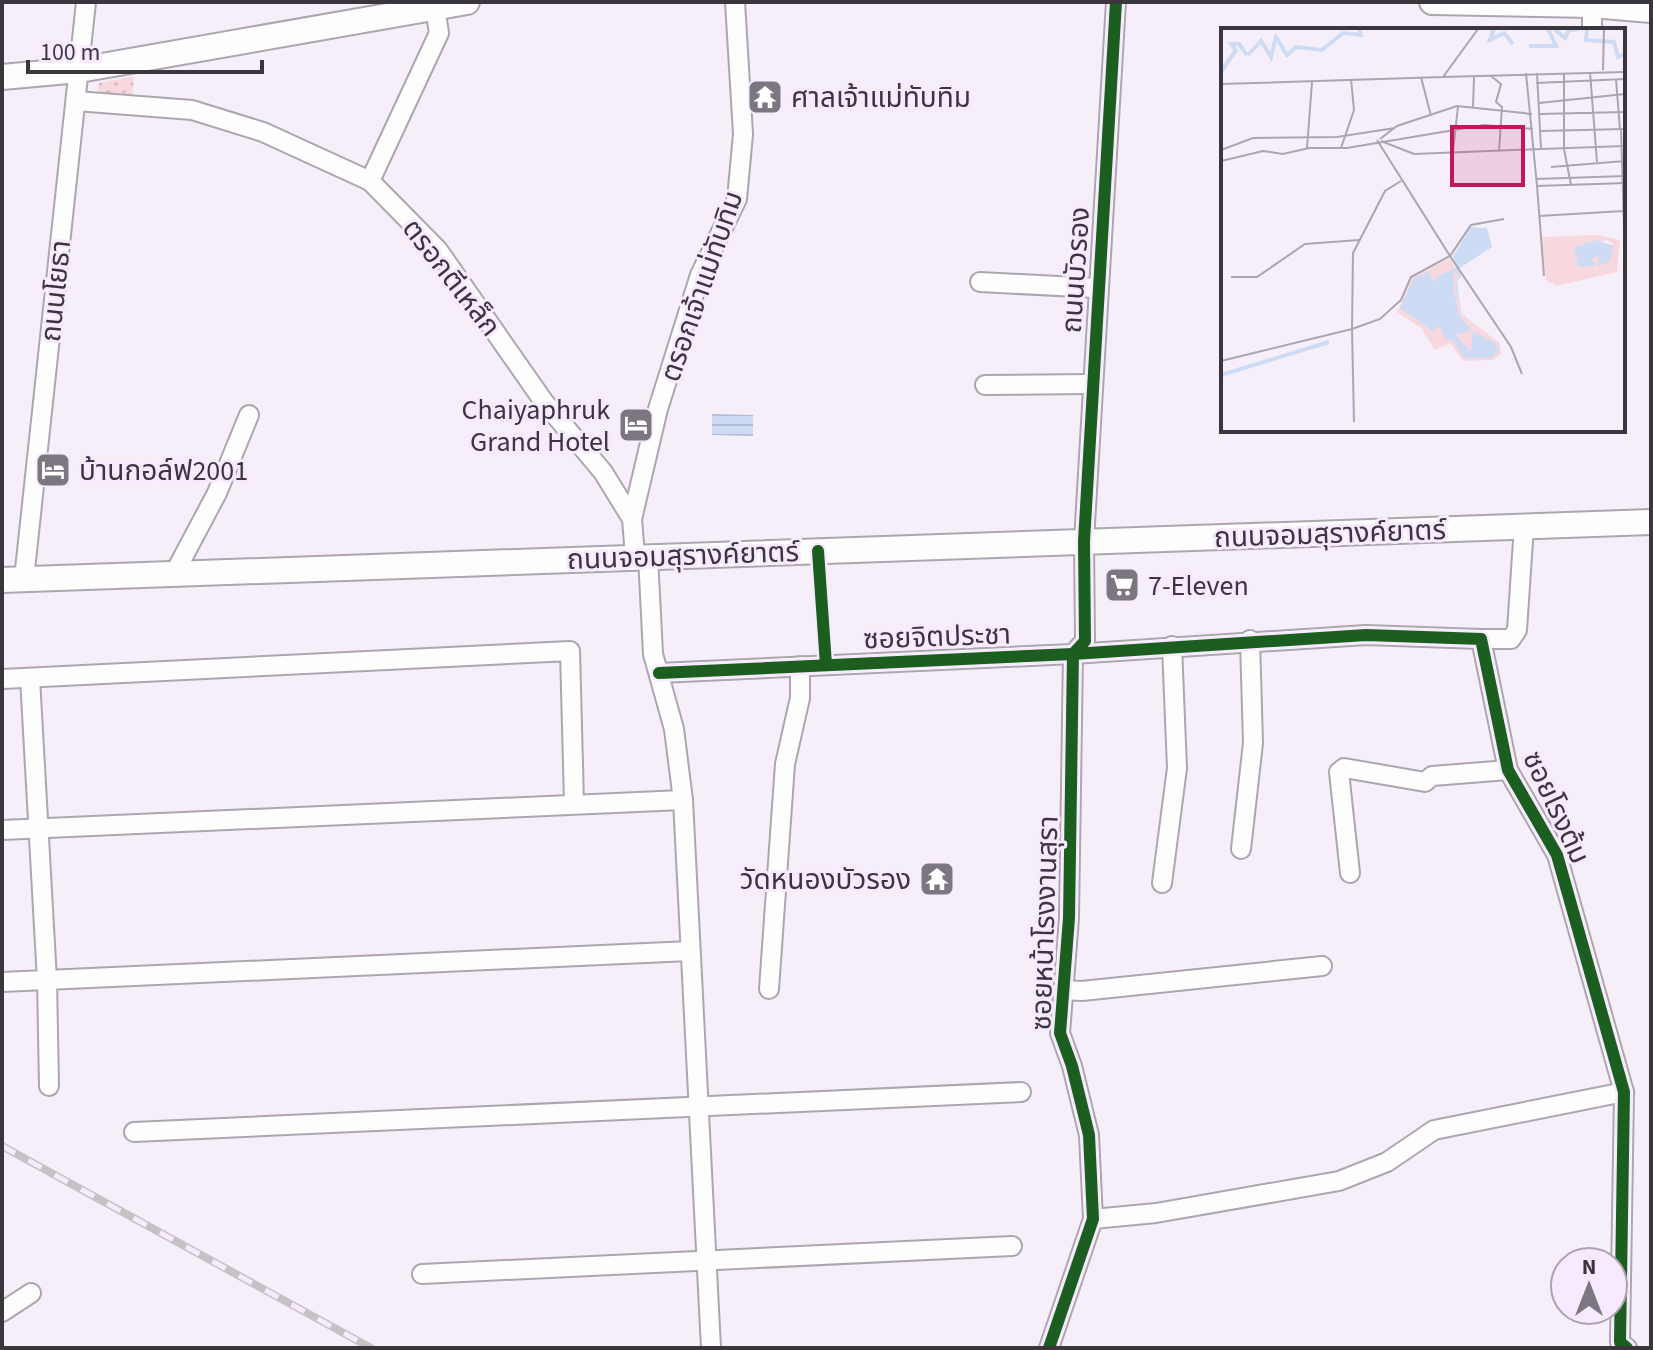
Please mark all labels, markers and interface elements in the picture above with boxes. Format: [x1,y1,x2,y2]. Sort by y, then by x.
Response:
scale bar [28,24,262,74]
inset map [1221,28,1625,432]
text: 100 m [40,35,100,70]
temple icon: ศาลเจ้าแม่ทับทิม [746,78,784,116]
place label: ศาลเจ้าแม่ทับทิม [791,78,971,118]
street label: ตรอกเจ้าแม่ทับทิม [651,186,753,387]
street label: ถนนบัวรอง [1052,206,1100,335]
street label: ตรอกตีเหล็ก [392,210,510,345]
street label: ถนนโยธา [31,238,81,344]
place label: Chaiyaphruk Grand Hotel [462,390,610,462]
hotel icon: Chaiyaphruk Grand Hotel [617,406,655,444]
hotel icon: บ้านกอล์ฟ2001 [34,451,72,489]
place label: บ้านกอล์ฟ2001 [79,451,248,491]
street label: ถนนจอมสุรางค์ยาตร์ [1213,510,1448,558]
street label: ถนนจอมสุรางค์ยาตร์ [566,532,801,580]
supermarket icon: 7-Eleven [1103,566,1141,604]
place label: 7-Eleven [1148,566,1249,606]
street label: ซอยจิตประชา [862,614,1012,660]
street label: ซอยโรงต้ม [1513,744,1600,870]
street label: ซอยหน้าโรงงานสุรา [1021,815,1069,1031]
place label: วัดหนองบัวรอง [740,860,911,900]
temple icon: วัดหนองบัวรอง [918,860,956,898]
north arrow [1549,1246,1629,1326]
text: N [1582,1251,1596,1283]

